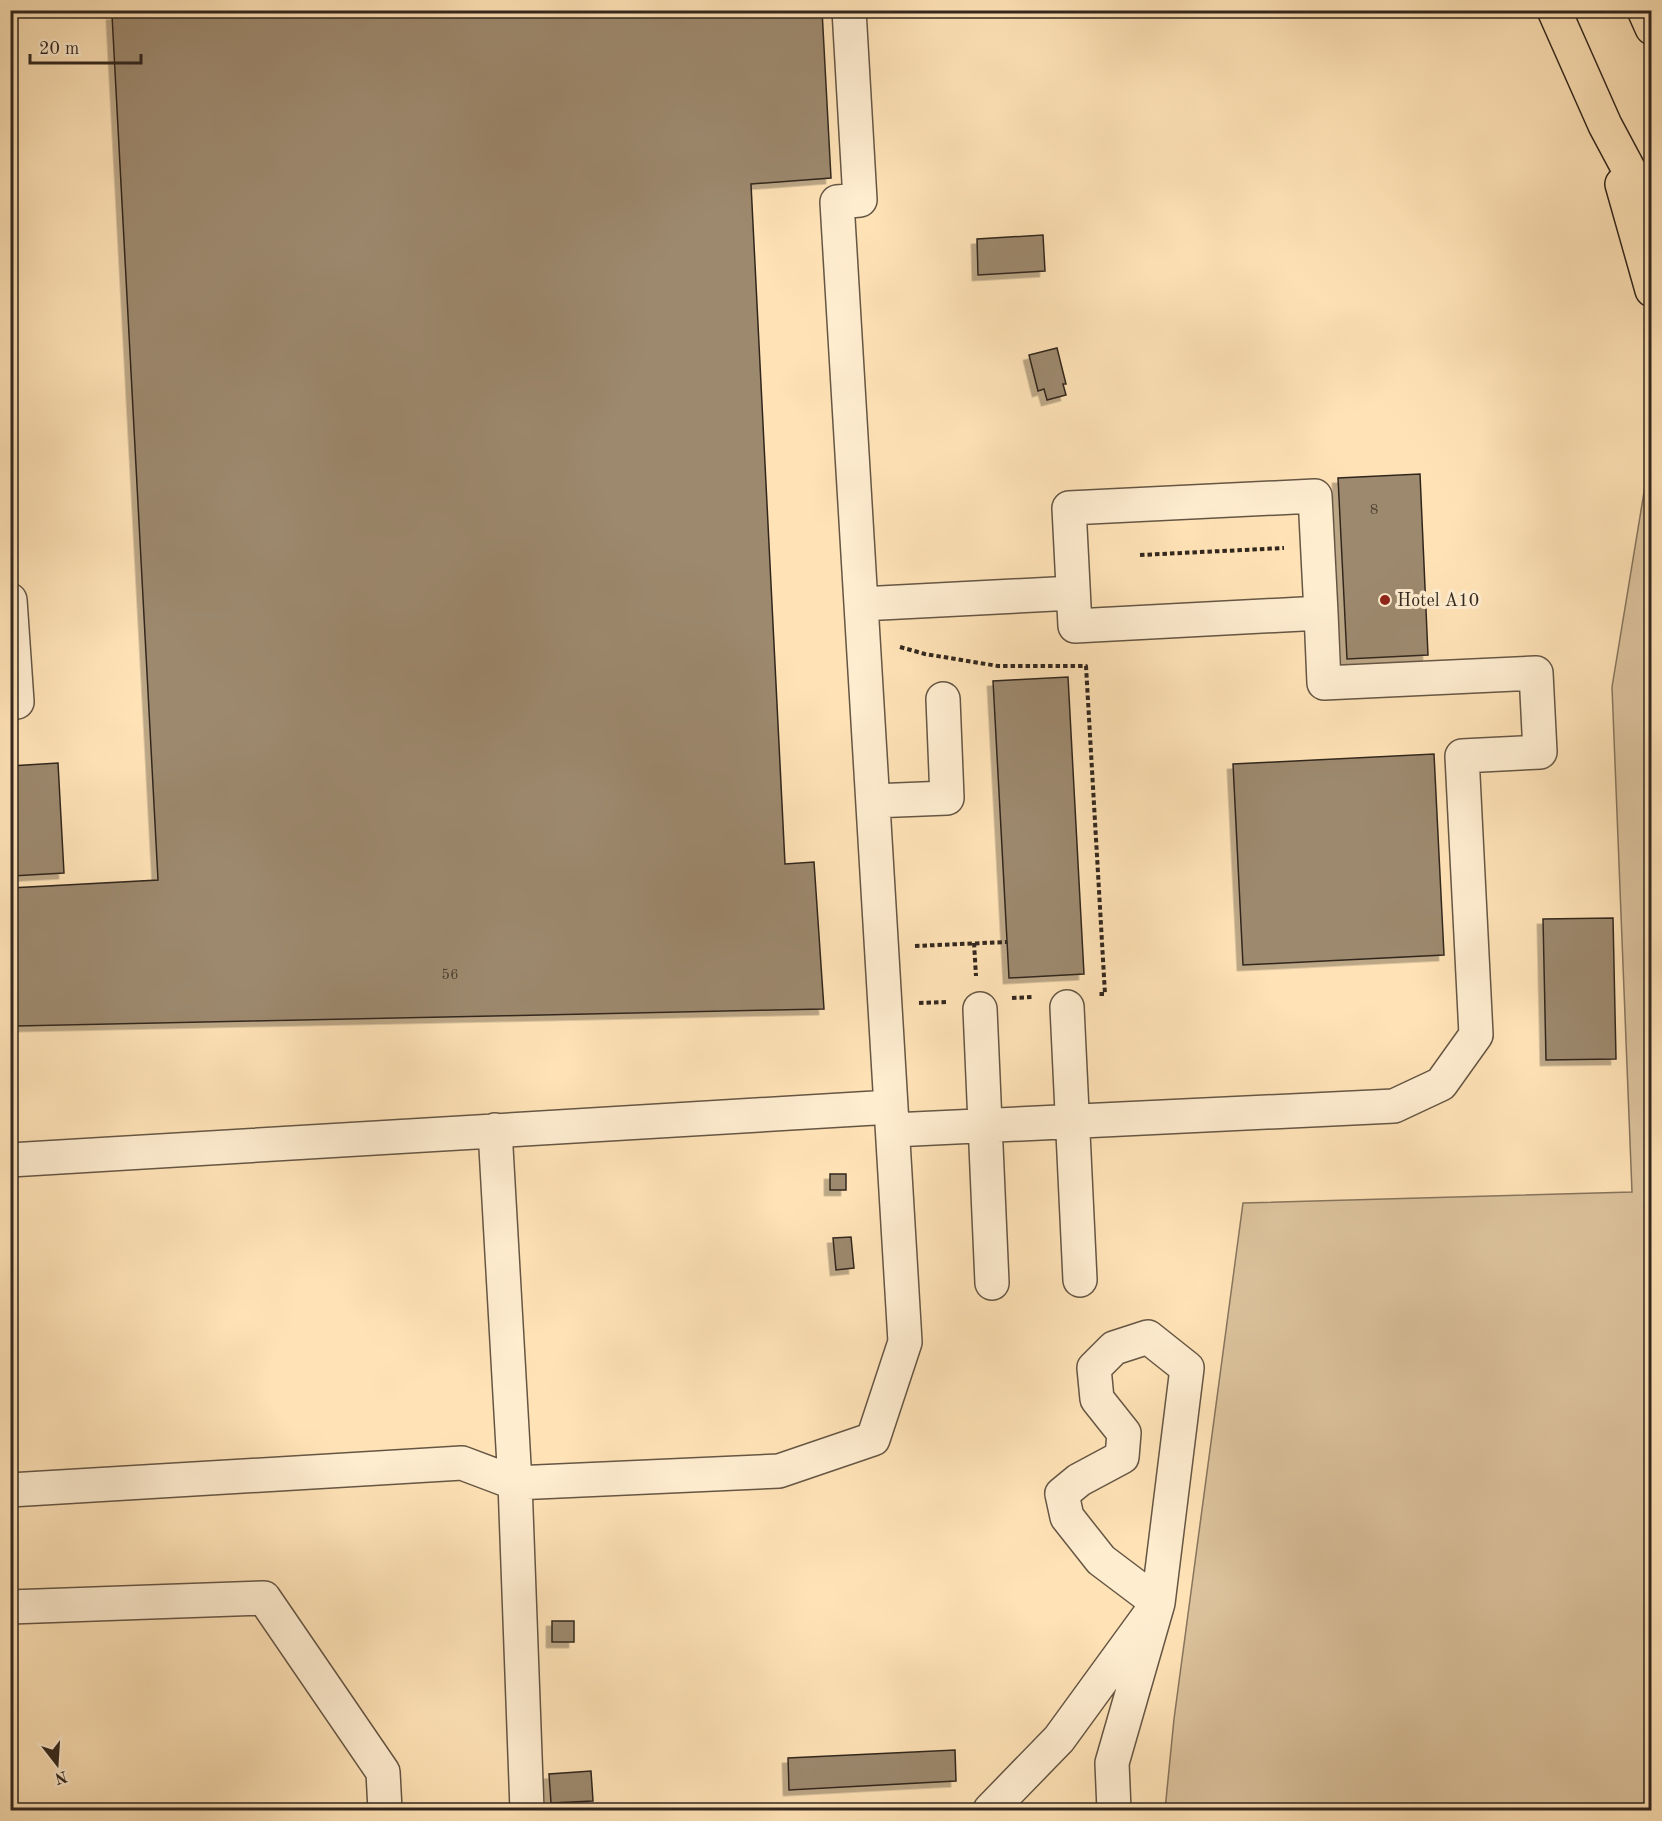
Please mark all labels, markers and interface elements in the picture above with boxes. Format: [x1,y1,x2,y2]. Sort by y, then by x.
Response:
scale bar [30,27,141,65]
text: 20 m [39,40,79,58]
house number: 8 [1370,503,1378,518]
place label: Hotel A10 [1397,592,1479,610]
marker: Hotel A10 [1378,593,1392,607]
house number: 56 [441,968,459,983]
north arrow [27,1734,87,1794]
text: N [52,1767,69,1786]

